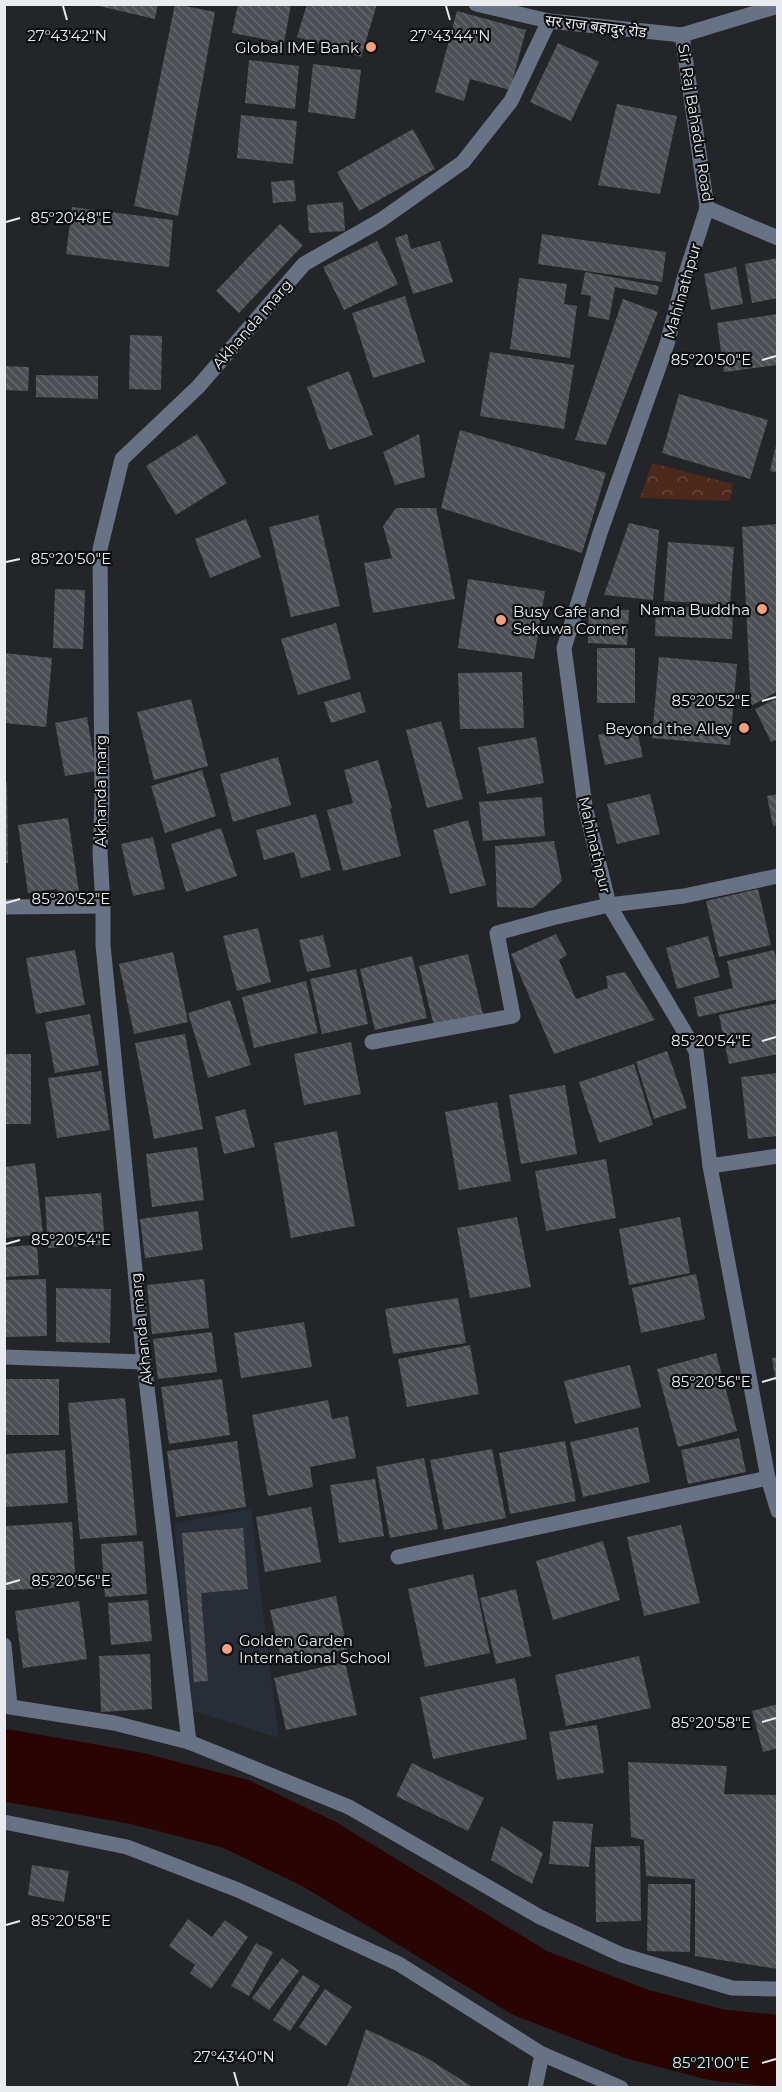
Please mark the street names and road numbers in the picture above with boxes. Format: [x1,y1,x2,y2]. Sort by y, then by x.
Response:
street label: सर राज बहादुर रोड [544,10,649,43]
street label: Sir Raj Bahadur Road [674,43,718,203]
street label: Mahinathpur [659,241,705,341]
street label: Akhanda marg [208,275,296,373]
street label: Akhanda marg [91,735,110,847]
street label: Mahinathpur [575,795,615,895]
street label: Akhanda marg [126,1272,156,1386]

